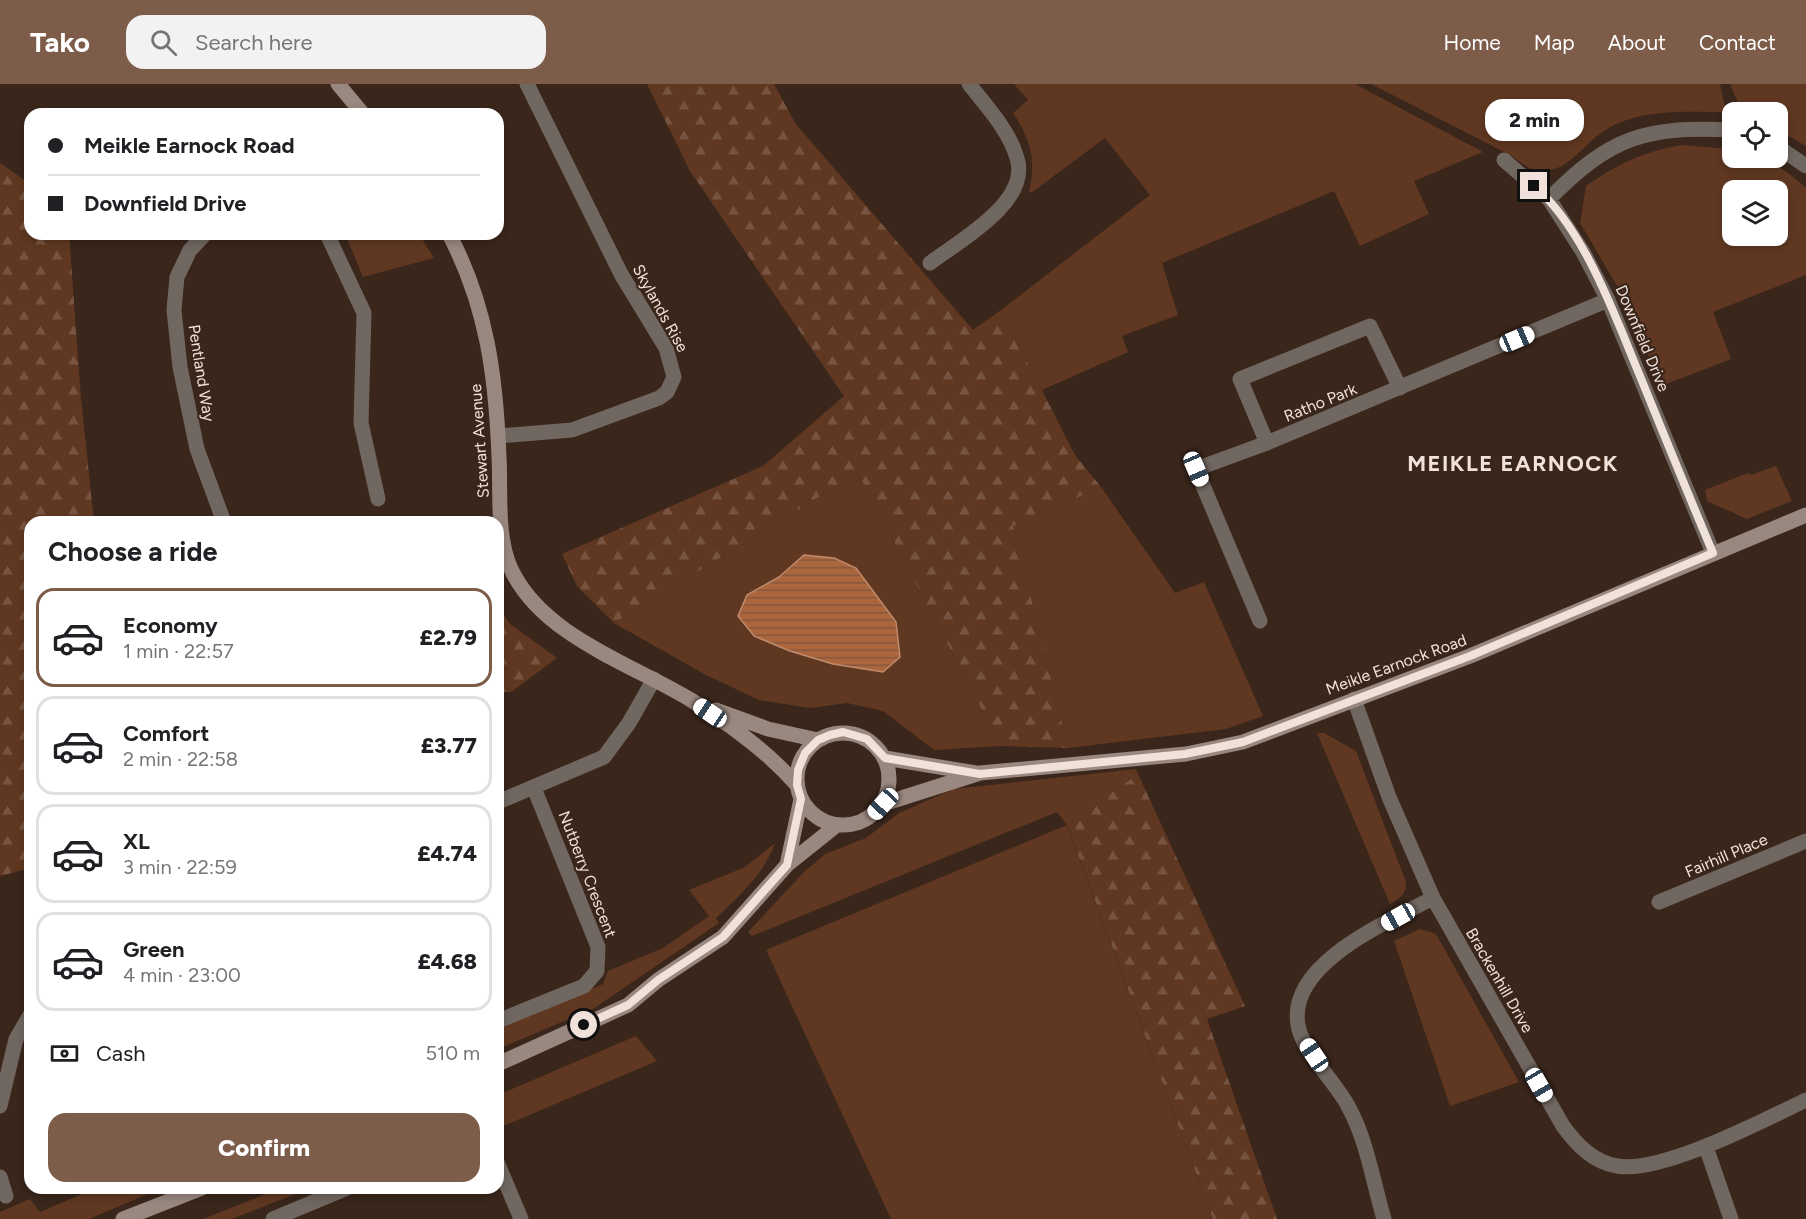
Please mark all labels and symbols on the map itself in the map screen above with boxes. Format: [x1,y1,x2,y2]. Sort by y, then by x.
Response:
callout: 2 min [1484,99,1583,141]
route end [1520,172,1547,199]
street label: Skylands Rise [629,261,693,356]
street label: Downfield Drive [1612,282,1674,394]
street label: Pentland Way [184,323,219,423]
car [1497,324,1537,354]
street label: Ratho Park [1281,379,1360,426]
street label: Stewart Avenue [466,383,493,499]
car [1181,449,1211,489]
district label: MEIKLE EARNOCK [1407,450,1619,477]
street label: Meikle Earnock Road [1323,630,1469,699]
car [690,695,730,731]
car [864,785,902,823]
street label: Nutberry Crescent [555,808,620,940]
street label: Fairhill Place [1682,829,1771,881]
car [1378,900,1418,934]
street label: Brackenhill Drive [1462,924,1537,1036]
route start [570,1011,597,1038]
car [1296,1035,1332,1075]
car [1522,1065,1556,1105]

